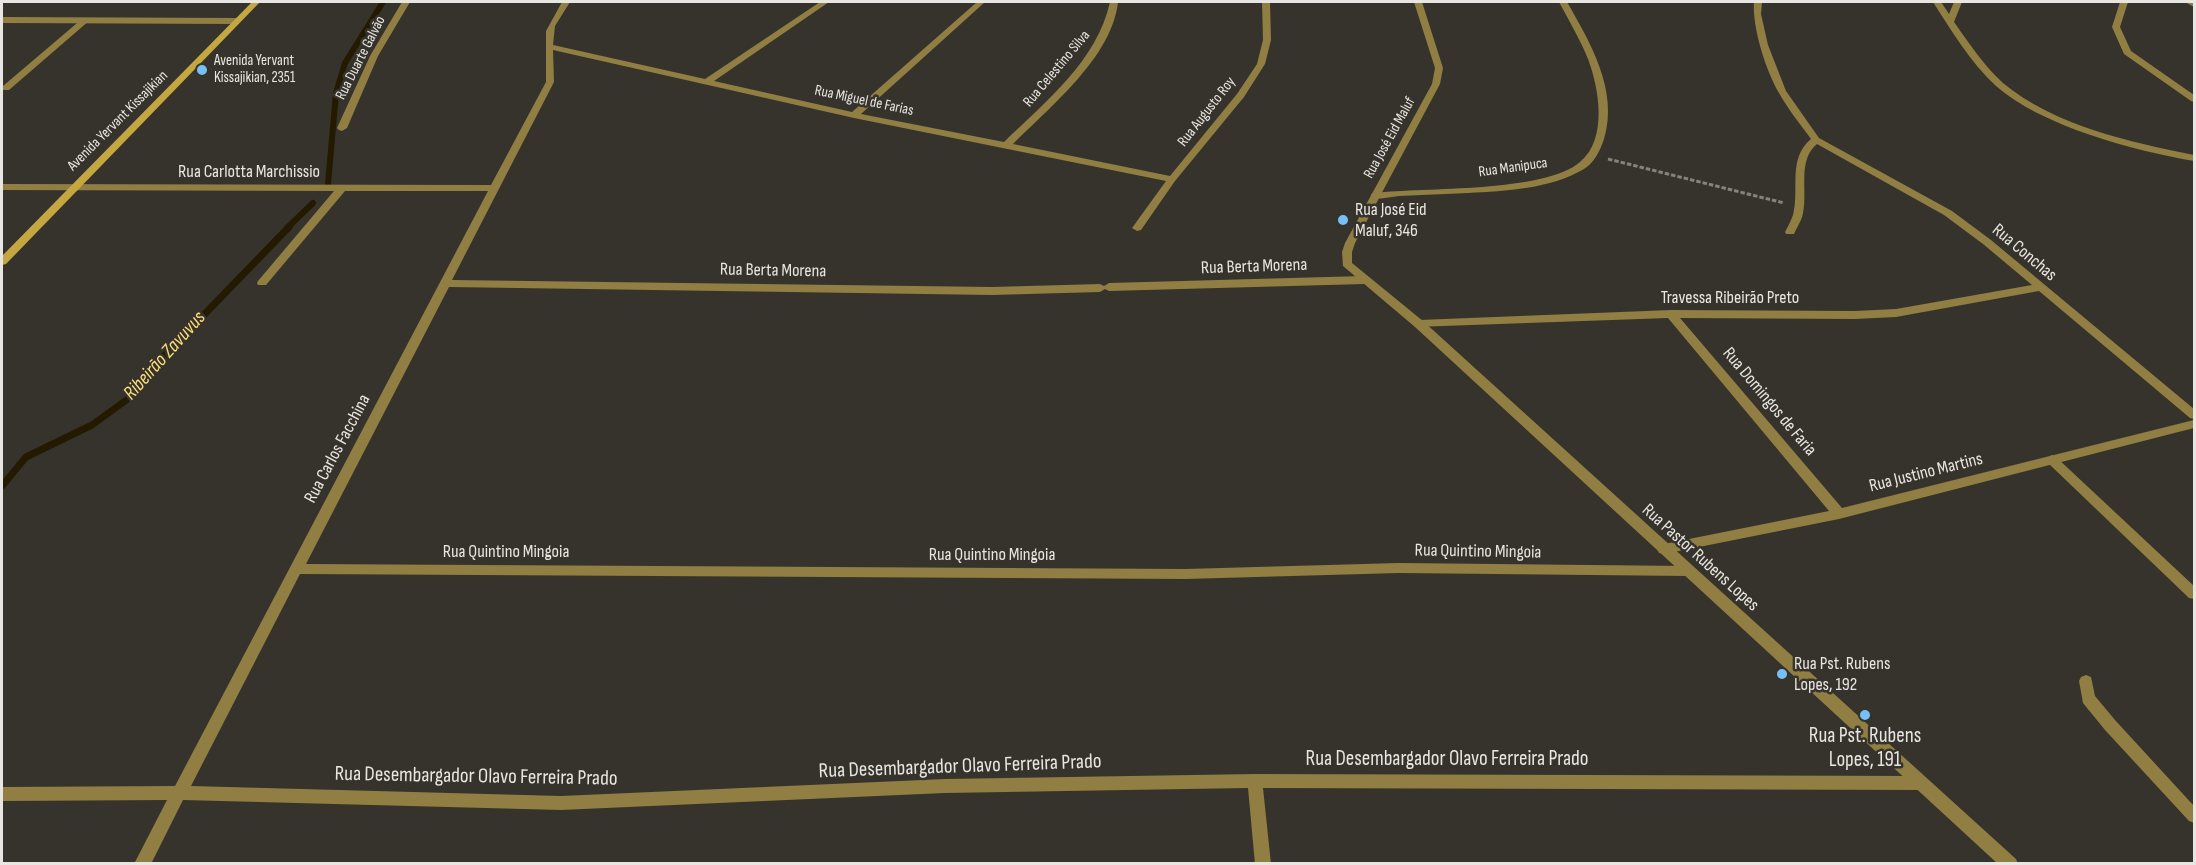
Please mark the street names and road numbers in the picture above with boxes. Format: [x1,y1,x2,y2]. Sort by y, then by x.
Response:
street label: Rua Duarte Galvão [332,13,390,103]
street label: Rua Celestino Silva [1020,27,1094,111]
street label: Avenida Yervant Kissajikian [64,67,172,175]
street label: Rua Augusto Roy [1174,74,1240,150]
street label: Rua Miguel de Farias [813,82,915,120]
street label: Rua José Eid Maluf [1360,94,1420,182]
street label: Rua Manipuca [1477,154,1549,182]
street label: Rua Carlotta Marchissio [178,161,320,183]
street label: Rua Conchas [1987,220,2061,286]
street label: Rua Berta Morena [1200,254,1308,280]
street label: Rua Berta Morena [720,259,826,283]
street label: Travessa Ribeirão Preto [1661,287,1799,309]
street label: Rua Domingos de Faria [1717,343,1821,461]
street label: Rua Carlos Facchina [300,391,376,507]
street label: Rua Justino Martins [1867,448,1985,498]
street label: Rua Pastor Rubens Lopes [1637,500,1763,616]
street label: Rua Quintino Mingoia [1414,540,1542,564]
street label: Rua Quintino Mingoia [443,541,569,563]
street label: Rua Quintino Mingoia [929,544,1055,566]
street label: Rua Desembargador Olavo Ferreira Prado [1305,747,1589,773]
street label: Rua Desembargador Olavo Ferreira Prado [818,749,1102,785]
street label: Rua Desembargador Olavo Ferreira Prado [334,762,618,792]

